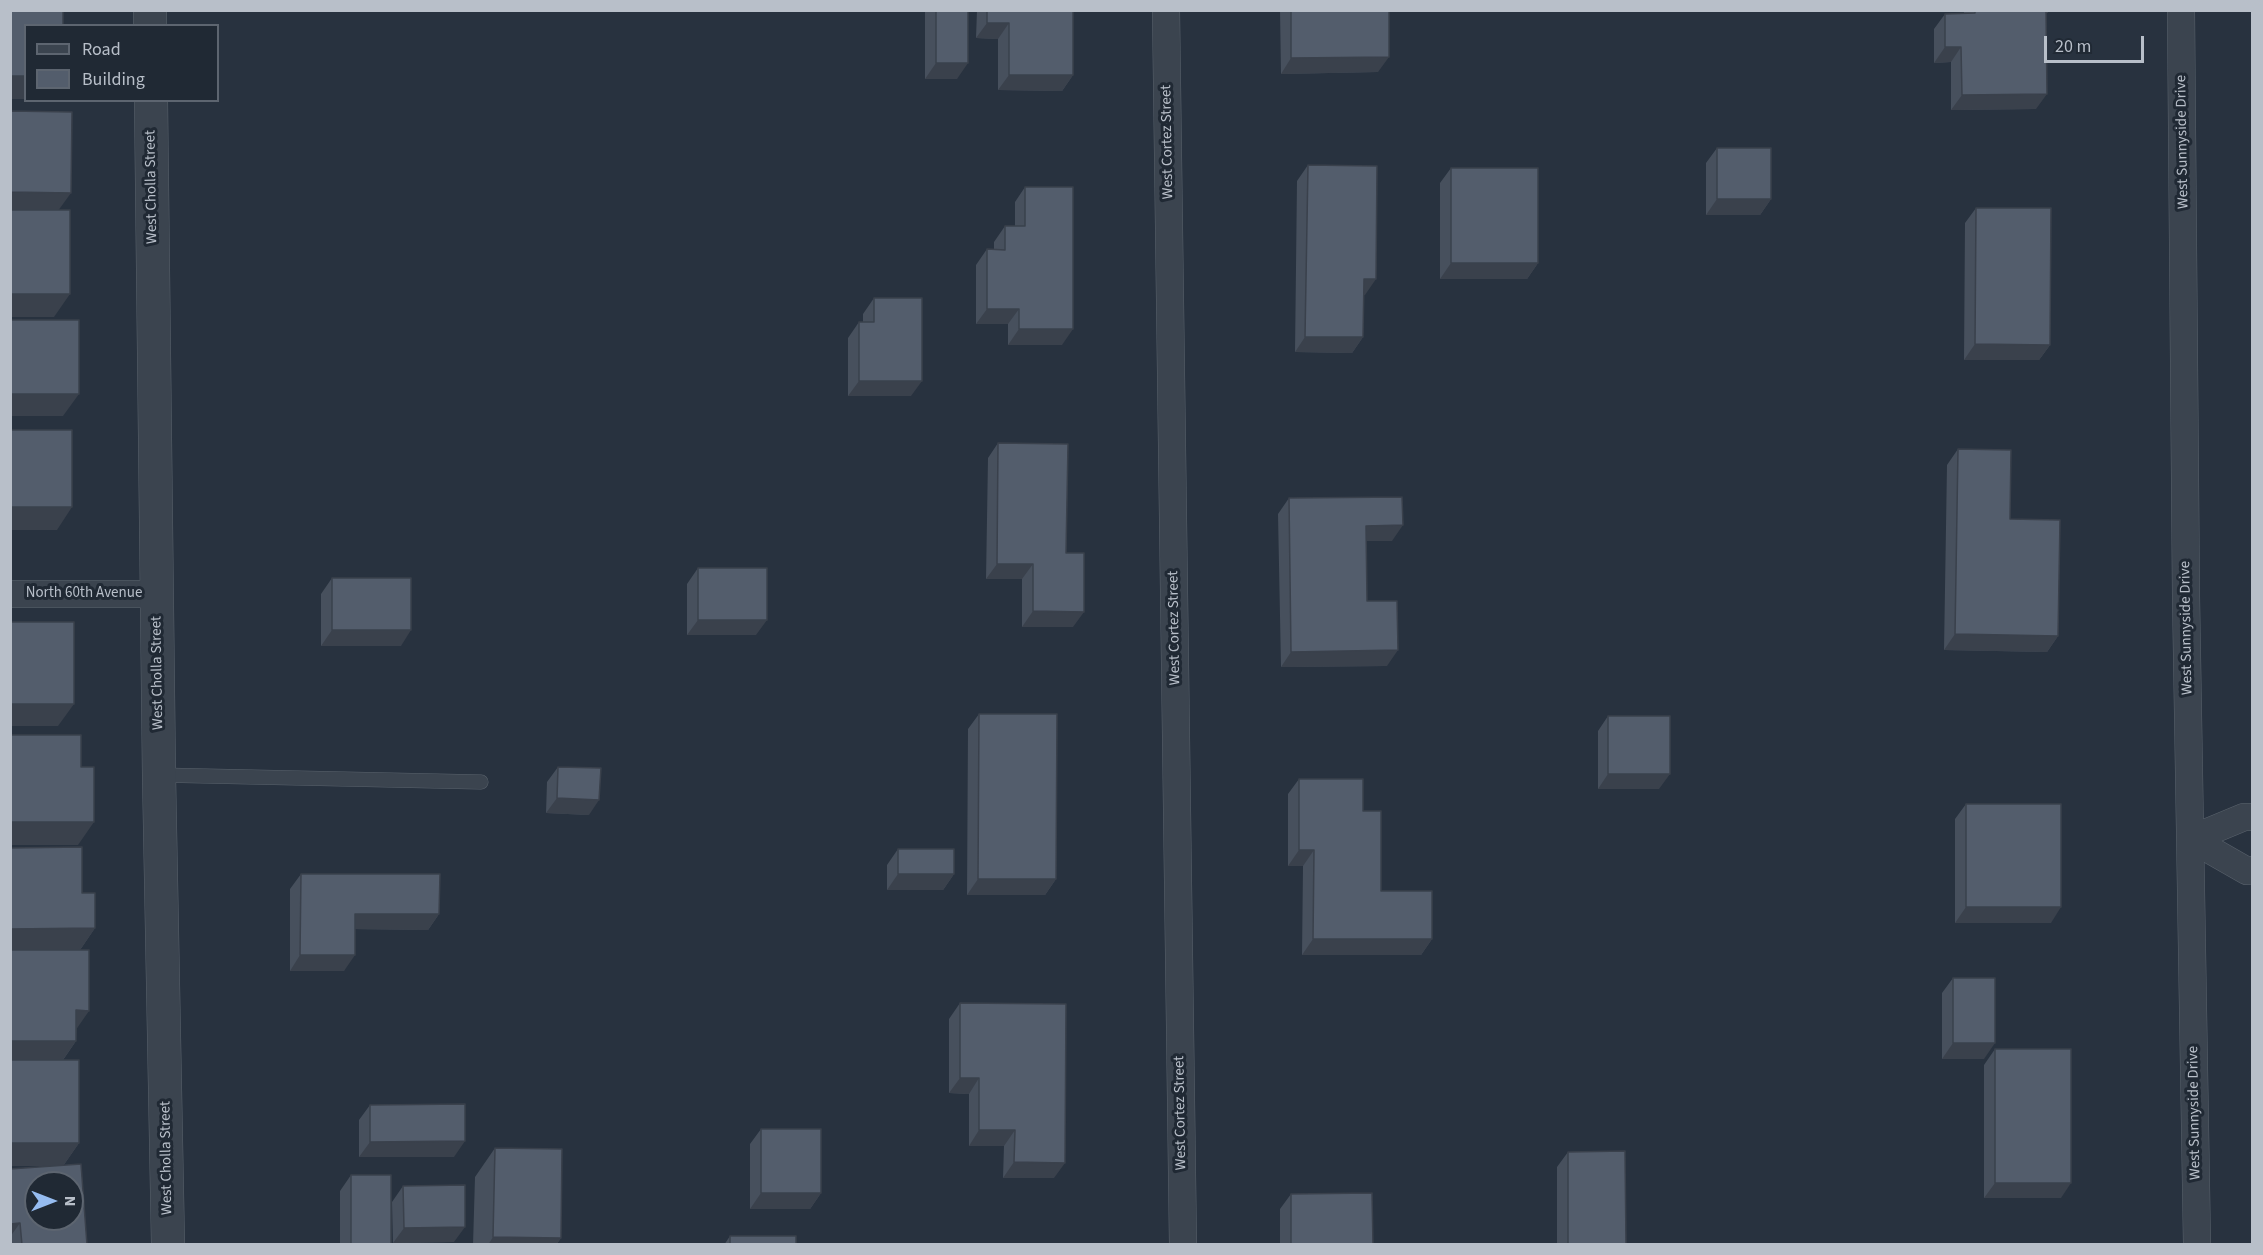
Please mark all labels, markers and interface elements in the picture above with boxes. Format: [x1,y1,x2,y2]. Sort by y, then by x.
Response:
legend [24,24,219,102]
scale bar [2047,24,2148,62]
text: 20 m [2055,34,2091,59]
text: Road [82,37,121,62]
text: Building [82,67,145,92]
street label: West Sunnyside Drive [2173,75,2193,209]
street label: West Cortez Street [1158,85,1178,199]
street label: West Cholla Street [142,130,162,244]
street label: West Sunnyside Drive [2177,561,2197,695]
street label: West Cortez Street [1165,571,1185,685]
street label: North 60th Avenue [26,585,142,603]
street label: West Cholla Street [148,616,168,730]
street label: West Sunnyside Drive [2185,1046,2205,1180]
street label: West Cortez Street [1171,1056,1191,1170]
street label: West Cholla Street [157,1101,177,1215]
north arrow [24,1171,84,1231]
text: N [59,1196,81,1206]

